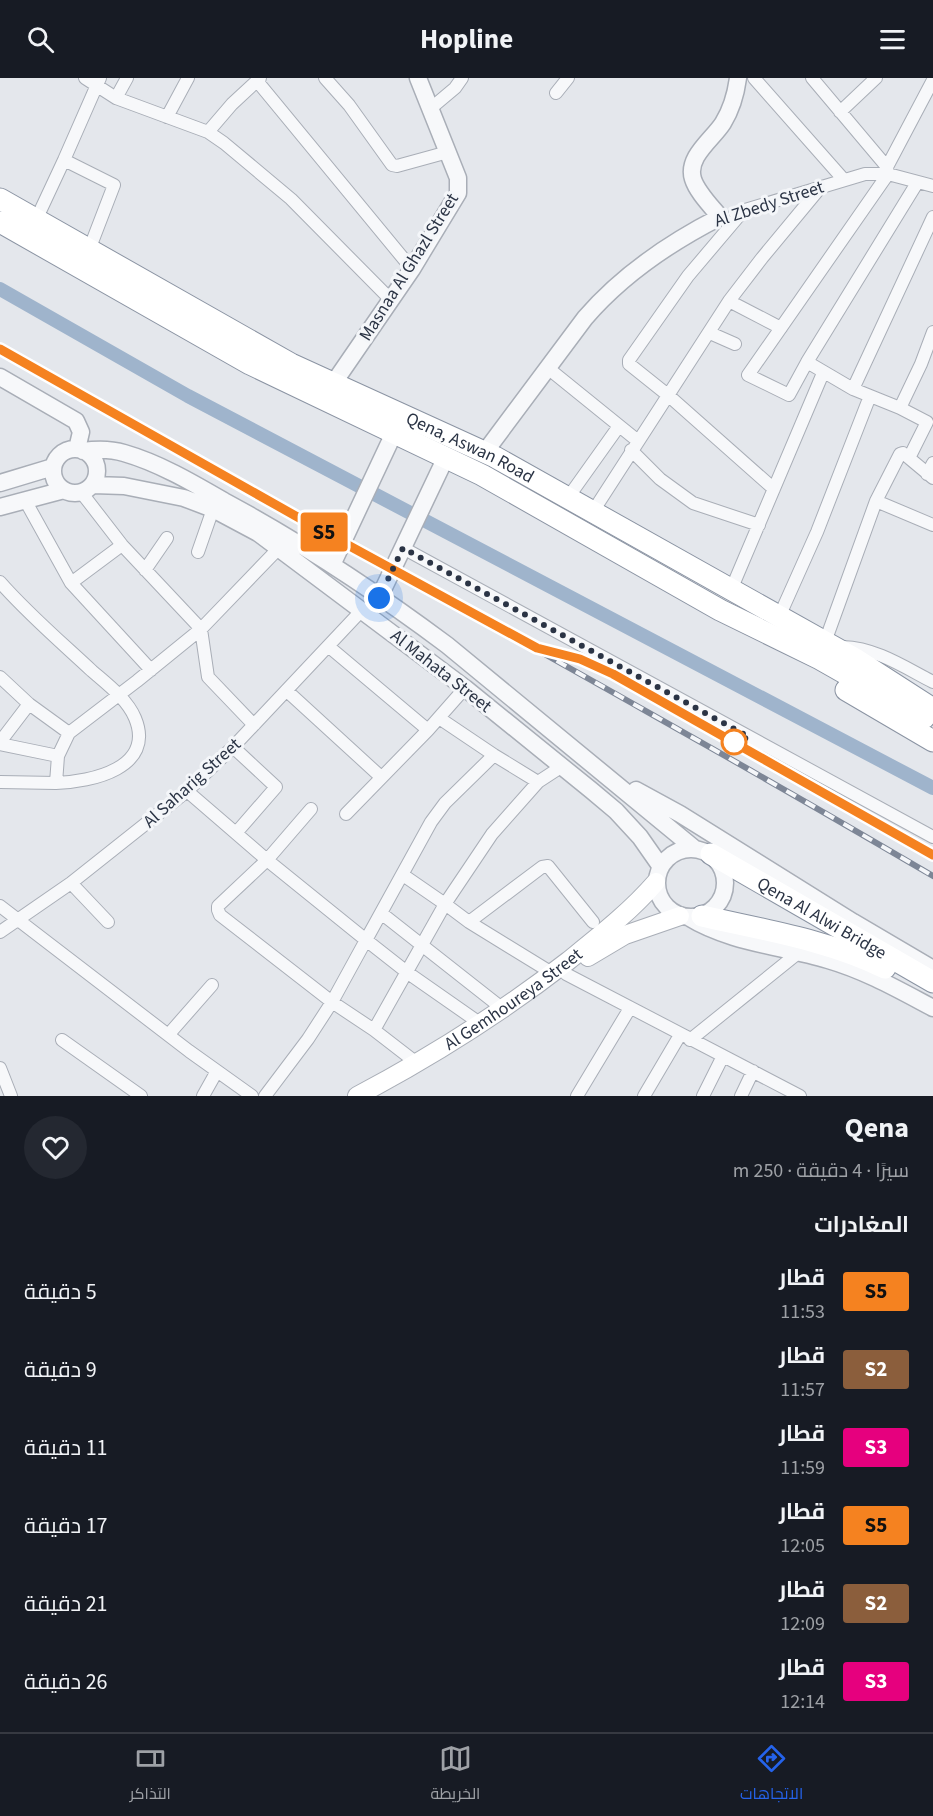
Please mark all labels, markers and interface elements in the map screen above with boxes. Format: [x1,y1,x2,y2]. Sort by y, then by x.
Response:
text: Hopline [420,20,513,59]
icon: search [24,23,57,56]
icon: menu [876,23,909,56]
street label: Al Zbedy Street [711,175,827,233]
street label: Masnaa Al Ghazl Street [353,188,465,346]
street label: Qena, Aswan Road [402,406,539,489]
line badge: S5 [297,512,351,552]
text: S5 [313,517,335,547]
your location [364,583,394,613]
street label: Al Mahata Street [385,624,497,718]
unlabelled marker [721,729,747,755]
street label: Al Saharig Street [138,732,246,834]
street label: Qena Al Alwi Bridge [752,871,891,965]
street label: Al Gemhoureya Street [439,942,587,1056]
text: Qena [845,1108,909,1148]
button: heart [24,1116,87,1179]
text: سيرًا · 4 دقيقة · 250 m [733,1157,909,1185]
text: المغادرات [814,1209,909,1241]
text: قطار [779,1262,825,1294]
text: 5 دقيقة [24,1276,97,1308]
text: S5 [865,1276,887,1306]
text: 11:53 [780,1298,825,1326]
text: قطار [779,1340,825,1372]
text: 9 دقيقة [24,1354,97,1386]
text: S2 [865,1354,887,1384]
text: 11:57 [780,1376,825,1404]
text: قطار [779,1418,825,1450]
text: 11 دقيقة [24,1432,108,1464]
text: S3 [865,1432,887,1462]
text: 11:59 [780,1454,825,1482]
text: قطار [779,1496,825,1528]
text: 17 دقيقة [24,1510,108,1542]
text: S5 [865,1510,887,1540]
text: 12:05 [780,1532,825,1560]
text: قطار [779,1574,825,1606]
text: 21 دقيقة [24,1588,108,1620]
text: S2 [865,1588,887,1618]
text: 12:09 [780,1610,825,1638]
text: قطار [779,1652,825,1684]
text: 26 دقيقة [24,1666,108,1698]
text: S3 [865,1666,887,1696]
text: 12:14 [780,1688,825,1716]
tab: التذاكر [130,1742,171,1808]
tab: الخريطة [430,1742,480,1808]
tab: الاتجاهات [740,1742,803,1808]

